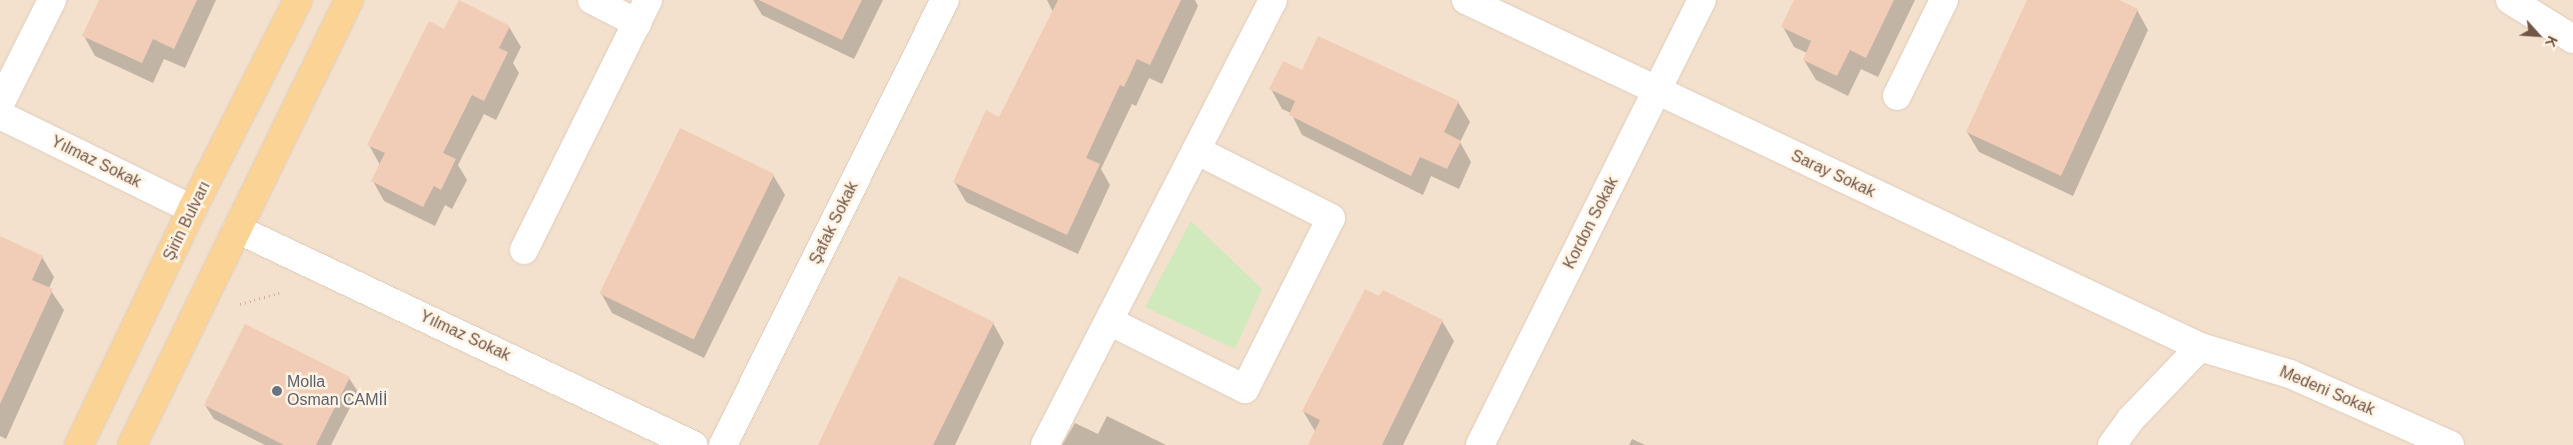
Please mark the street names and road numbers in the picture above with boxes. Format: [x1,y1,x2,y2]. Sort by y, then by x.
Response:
street label: Yılmaz Sokak [48,132,144,192]
street label: Saray Sokak [1788,146,1878,202]
street label: Kordon Sokak [1560,174,1622,272]
street label: Şirin Bulvarı [159,178,215,264]
street label: Şafak Sokak [806,178,862,268]
street label: Yılmaz Sokak [417,307,513,365]
street label: Medeni Sokak [2277,362,2377,420]

